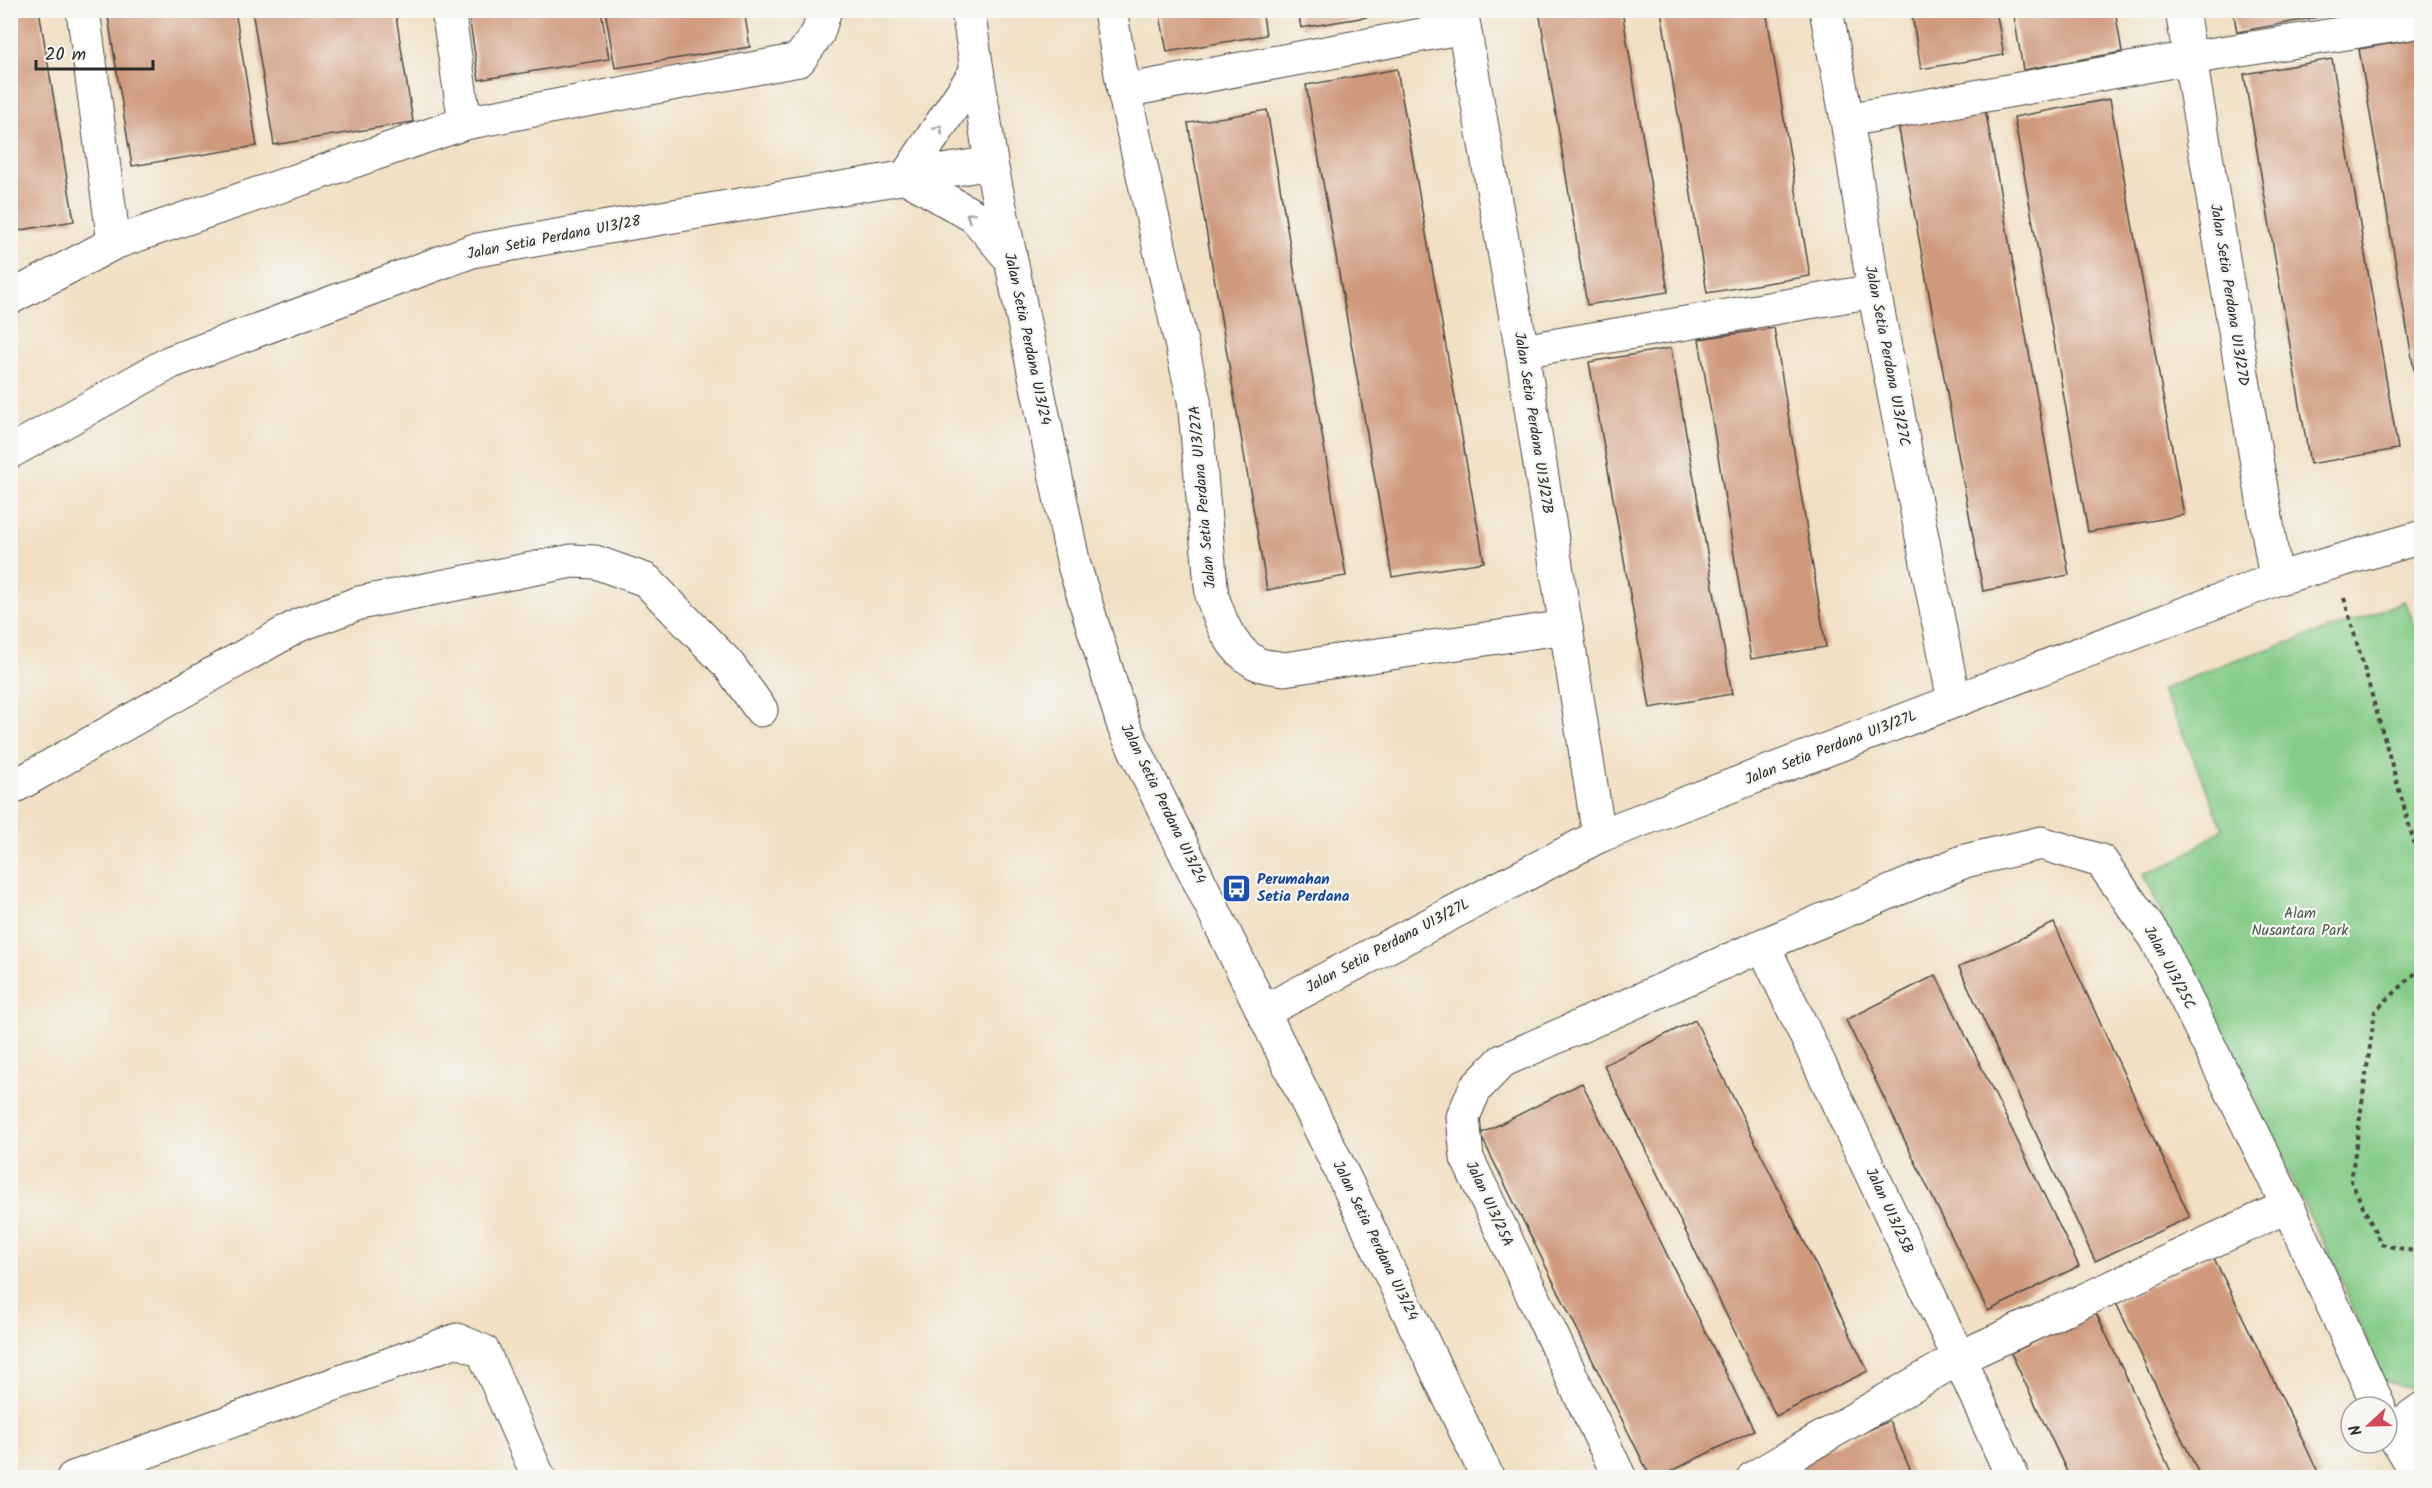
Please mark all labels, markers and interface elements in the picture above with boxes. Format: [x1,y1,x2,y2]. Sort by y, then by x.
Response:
scale bar [36,33,153,71]
text: 20 m [45,41,86,70]
one-way arrow [931,125,943,135]
street label: Jalan Setia Perdana U13/27D [2203,202,2255,388]
street label: Jalan Setia Perdana U13/28 [465,209,644,267]
one-way arrow [966,212,977,223]
street label: Jalan Setia Perdana U13/24 [997,250,1057,428]
street label: Jalan Setia Perdana U13/27C [1858,264,1916,448]
street label: Jalan Setia Perdana U13/27B [1507,330,1559,516]
street label: Jalan Setia Perdana U13/27A [1183,404,1223,590]
street label: Jalan Setia Perdana U13/27L [1741,704,1921,792]
street label: Jalan Setia Perdana U13/24 [1114,720,1212,888]
place label: Perumahan Setia Perdana [1257,868,1350,909]
bus stop icon: Perumahan Setia Perdana [1220,873,1252,905]
street label: Jalan Setia Perdana U13/27L [1302,893,1474,999]
park label: Alam Nusantara Park [2252,902,2349,943]
street label: Jalan U13/25C [2137,922,2201,1014]
street label: Jalan Setia Perdana U13/24 [1326,1157,1424,1325]
street label: Jalan U13/25A [1459,1157,1519,1251]
street label: Jalan U13/25B [1859,1164,1919,1258]
north arrow [2339,1395,2399,1455]
text: N [2343,1421,2370,1439]

